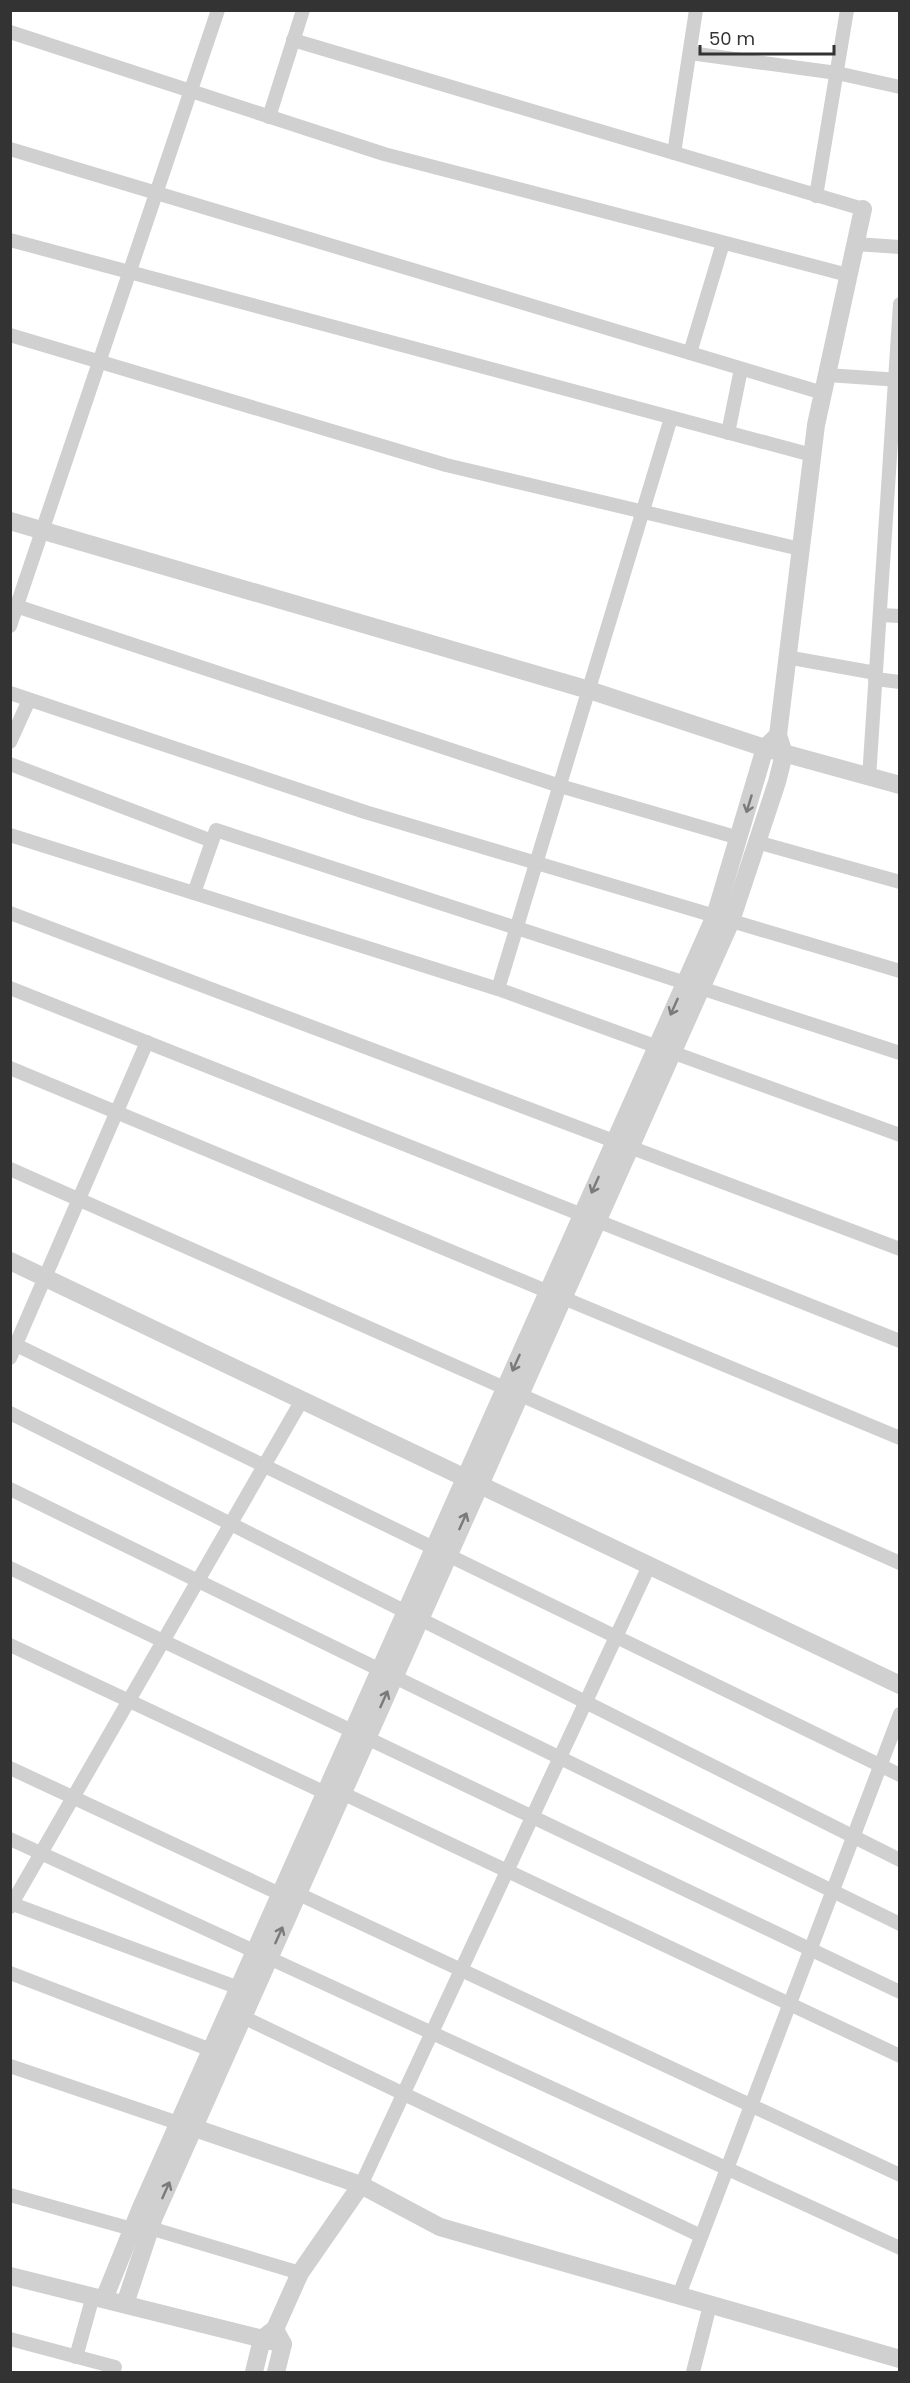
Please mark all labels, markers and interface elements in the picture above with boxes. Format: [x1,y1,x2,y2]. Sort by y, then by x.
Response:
scale bar [700,18,834,56]
text: 50 m [709,26,755,51]
one-way arrow [743,794,754,813]
one-way arrow [668,997,680,1015]
one-way arrow [589,1175,600,1193]
one-way arrow [510,1353,521,1372]
one-way arrow [458,1513,470,1531]
one-way arrow [379,1691,390,1709]
one-way arrow [274,1926,285,1945]
one-way arrow [161,2181,172,2199]

